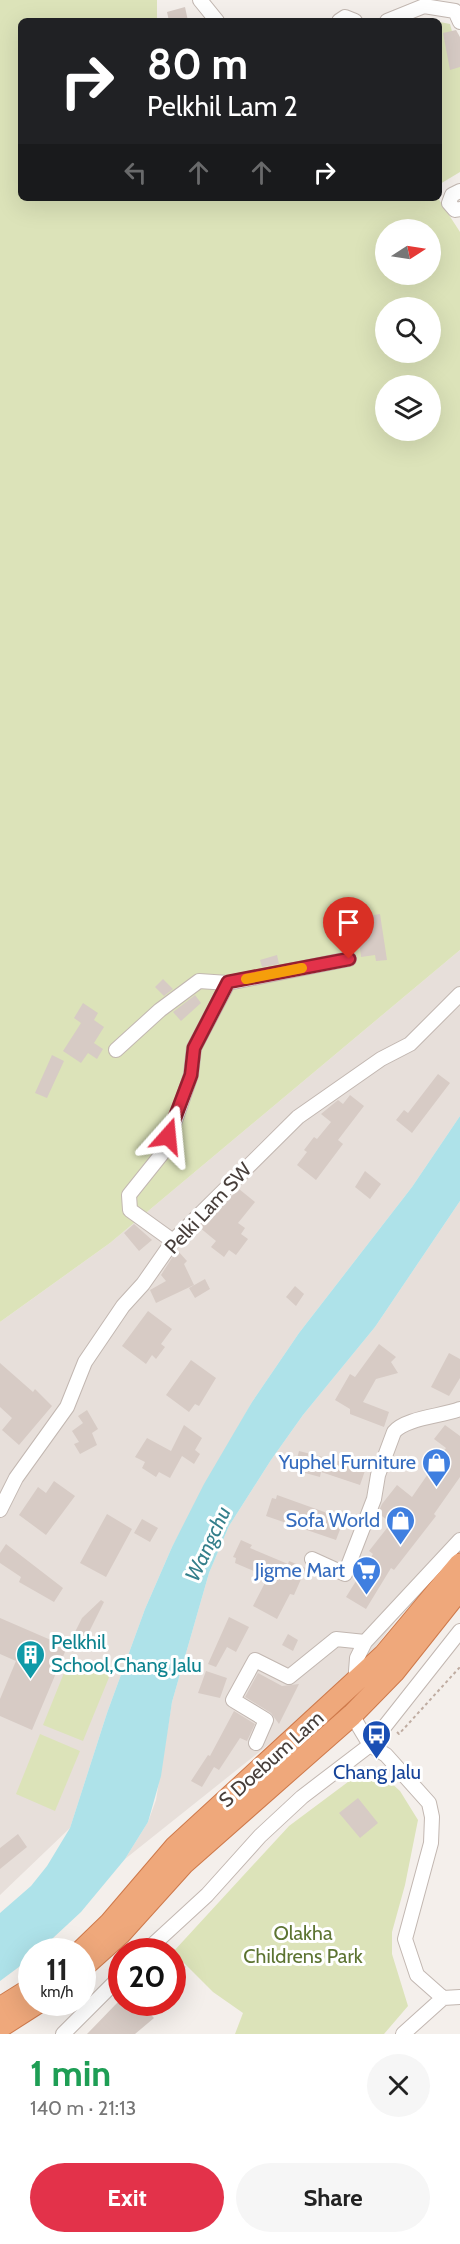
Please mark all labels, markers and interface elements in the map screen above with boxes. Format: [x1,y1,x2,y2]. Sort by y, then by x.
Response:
text: 80 m [147,38,248,90]
icon: right [48,42,126,120]
text: Pelkhil Lam 2 [147,90,298,123]
icon: left [119,156,152,189]
icon: ahead [182,156,215,189]
icon: ahead [245,156,278,189]
icon: right [308,156,341,189]
north arrow [375,219,441,285]
map controls [375,219,441,441]
button: search [375,297,441,363]
button: layers [375,375,441,441]
pin [323,897,374,959]
icon: arrive [332,906,365,939]
position arrow [136,1104,200,1168]
street label: Pelki Lam SW [160,1157,256,1259]
shop icon: Yuphel Furniture [421,1446,453,1488]
place label: Yuphel Furniture [278,1450,416,1474]
water label: Wangchu [179,1502,236,1585]
shop icon: Sofa World [385,1504,417,1546]
place label: Sofa World [286,1508,380,1532]
supermarket icon: Jigme Mart [350,1554,382,1596]
place label: Jigme Mart [254,1558,345,1582]
place label: Pelkhil School,Chang Jalu [51,1630,202,1677]
building icon: Pelkhil School,Chang Jalu [14,1638,46,1680]
street label: S Doebum Lam [214,1706,328,1812]
bus stop icon: Chang Jalu [361,1718,393,1760]
place label: Chang Jalu [333,1760,421,1784]
park label: Olakha Childrens Park [243,1921,363,1968]
speed limit sign: 20 [108,1938,186,2016]
text: 11 [46,1951,68,1988]
text: km/h [41,1983,73,2001]
text: 1 min [30,2051,111,2095]
button: close [367,2054,430,2117]
text: 140 m · 21:13 [30,2096,136,2120]
button: Exit [30,2163,224,2232]
button: Share [236,2163,430,2232]

